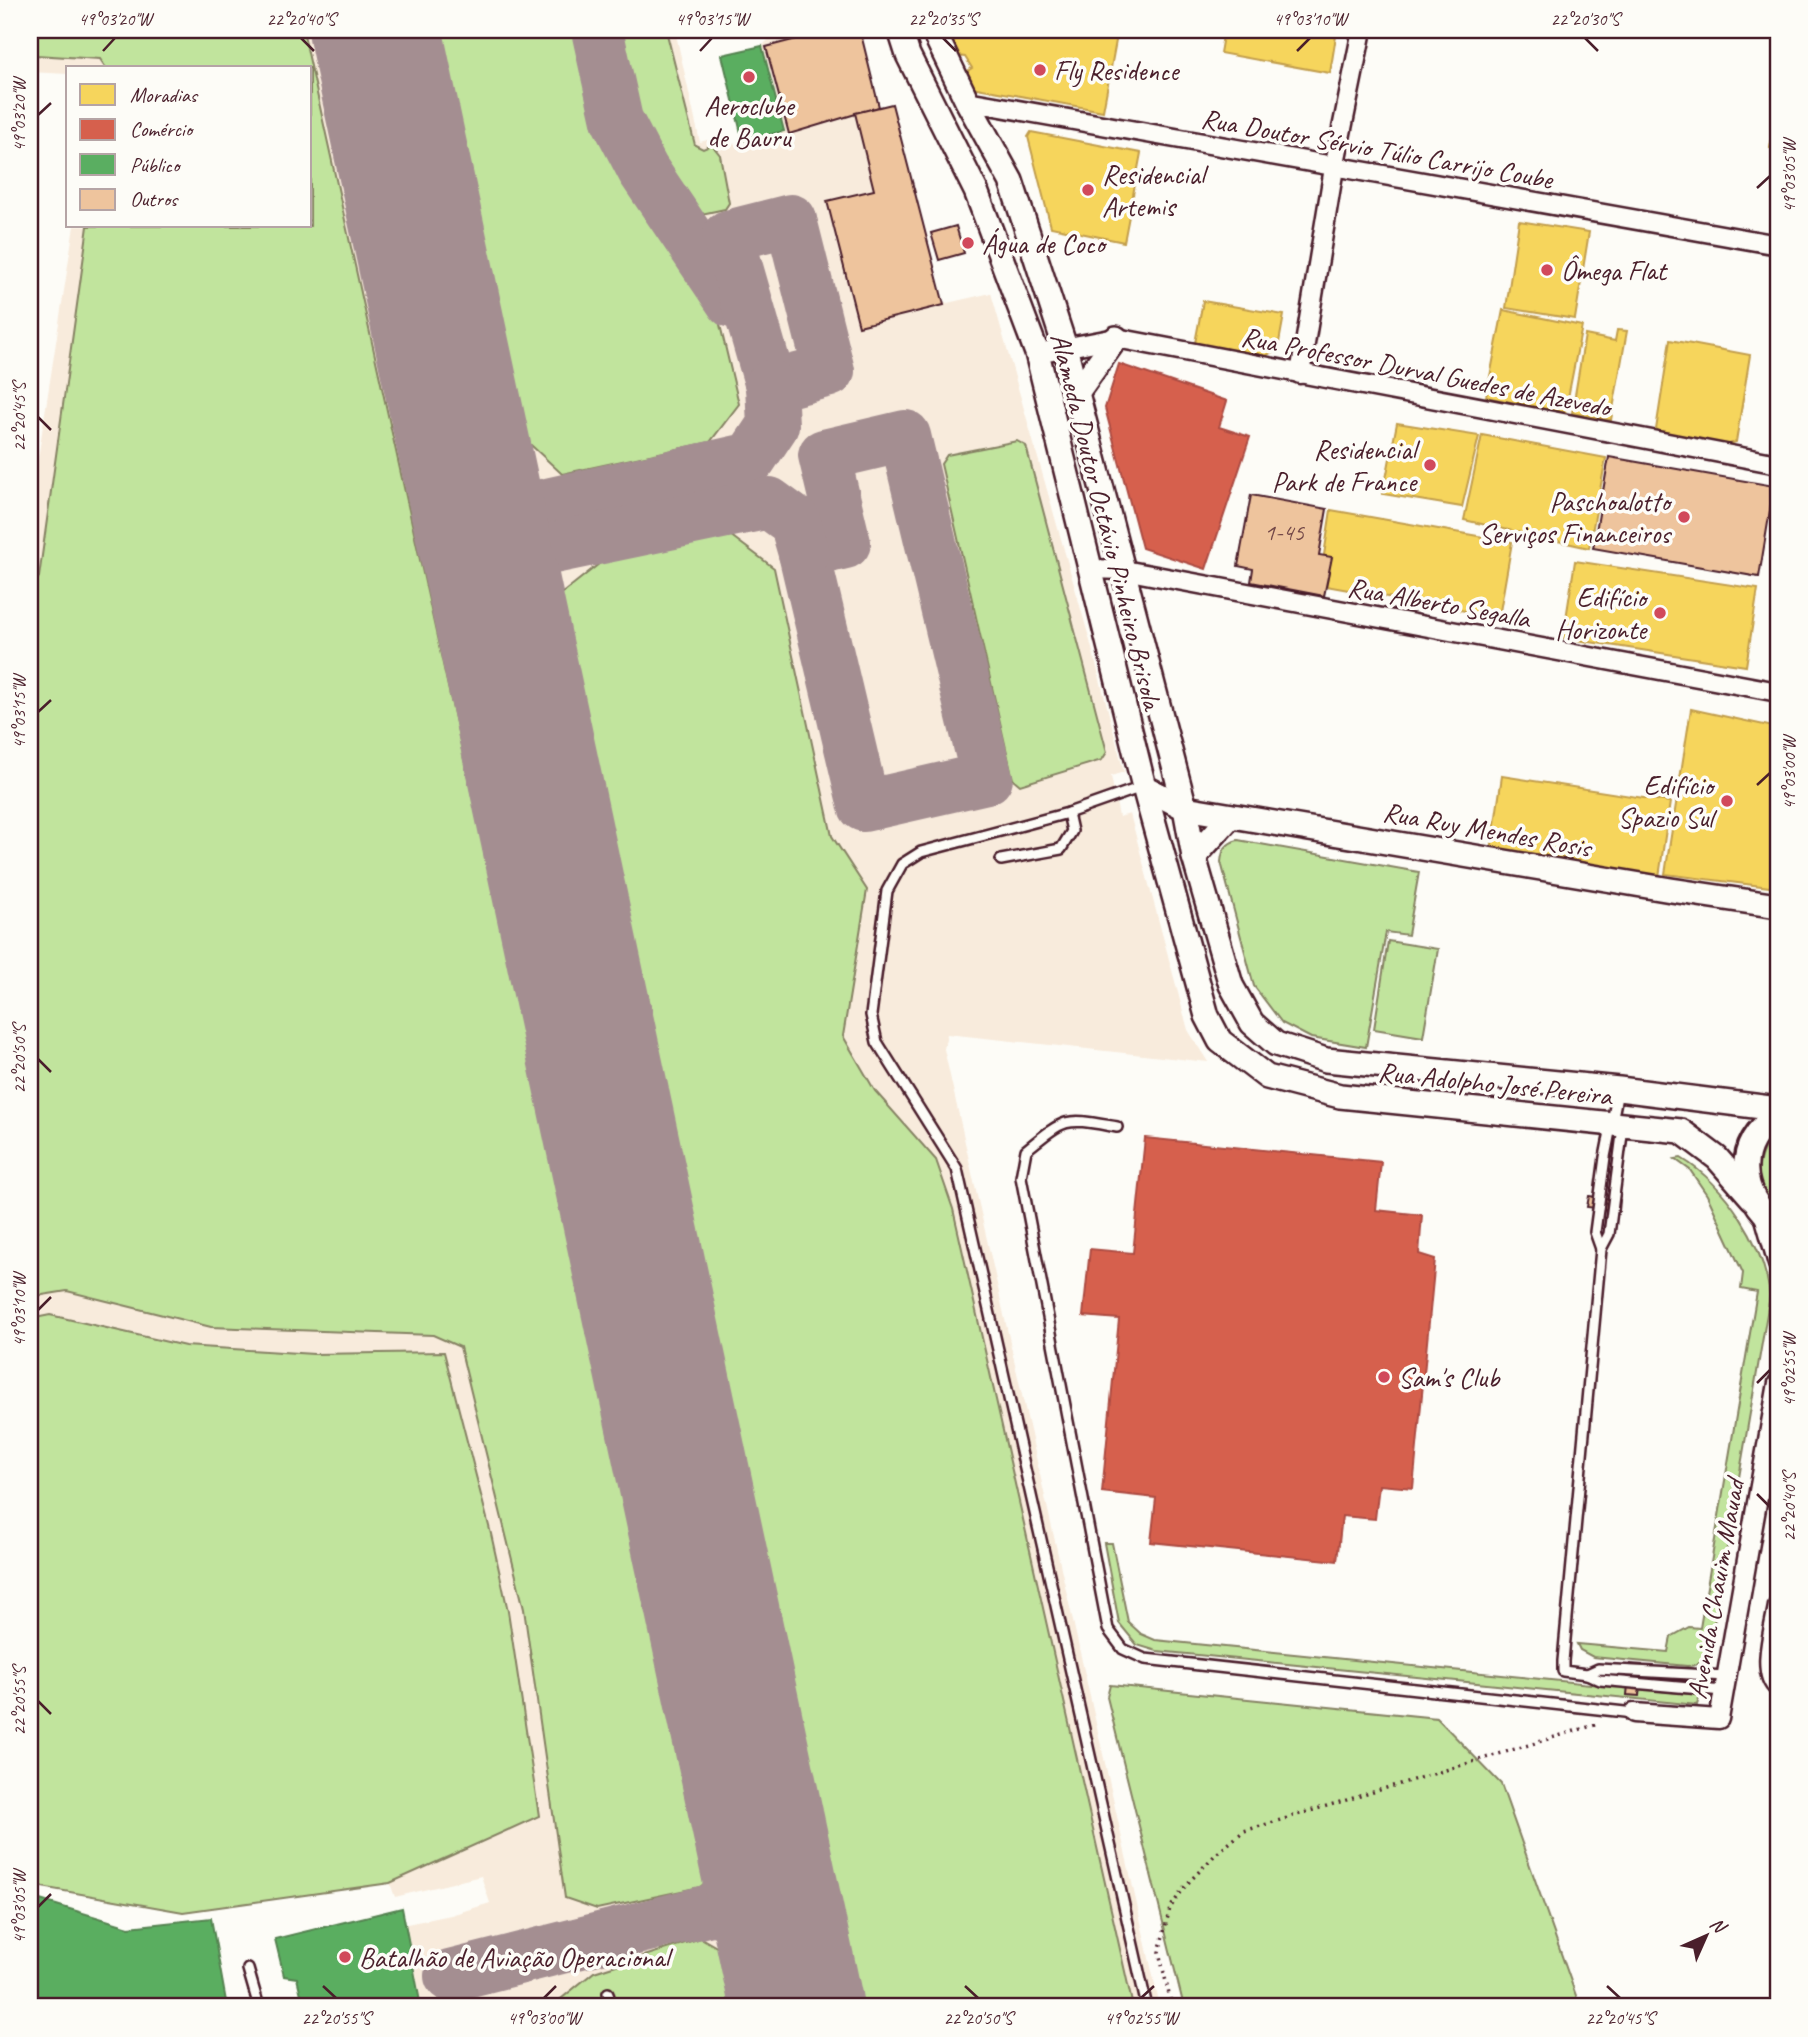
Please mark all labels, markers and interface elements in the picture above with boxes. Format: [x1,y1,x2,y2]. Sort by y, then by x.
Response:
text: 49°03'20"W [78,8,155,30]
text: 22°20'40"S [267,8,339,30]
text: 49°03'15"W [675,8,752,30]
text: 22°20'35"S [909,8,981,30]
text: 49°03'10"W [1273,8,1350,30]
text: 22°20'30"S [1551,8,1623,30]
place label: Fly Residence [1054,53,1180,88]
marker: Fly Residence [1032,62,1048,78]
legend [66,66,312,228]
marker: Aeroclube de Bauru [741,69,757,85]
text: 49°03'20"W [8,75,30,152]
text: Moradias [130,82,199,108]
place label: Aeroclube de Bauru [704,88,796,155]
street label: Rua Doutor Sérvio Túlio Carrijo Coube [1199,100,1557,197]
text: Comércio [130,116,195,142]
text: 49°03'05"W [1778,136,1800,213]
text: Público [130,152,182,178]
place label: Residencial Artemis [1102,157,1210,224]
marker: Residencial Artemis [1080,182,1096,198]
text: Outros [130,186,179,212]
place label: Água de Coco [982,226,1108,261]
marker: Água de Coco [960,235,976,251]
place label: Ômega Flat [1561,253,1669,288]
marker: Ômega Flat [1539,262,1555,278]
street label: Rua Professor Durval Guedes de Azevedo [1238,319,1616,425]
street label: Alameda Doutor Octávio Pinheiro Brisola [1043,329,1171,715]
text: 22°20'45"S [8,379,30,451]
place label: Residencial Park de France [1272,432,1421,499]
marker: Residencial Park de France [1422,457,1438,473]
place label: Paschoalotto Serviços Financeiros [1479,484,1673,551]
marker: Paschoalotto Serviços Financeiros [1676,509,1692,525]
house number: 1-45 [1264,517,1305,547]
street label: Rua Alberto Segalla [1345,569,1535,636]
place label: Edifício Horizonte [1555,580,1649,647]
marker: Edifício Horizonte [1652,605,1668,621]
text: 49°03'15"W [8,672,30,749]
text: 49°03'00"W [1778,733,1800,810]
place label: Edifício Spazio Sul [1618,768,1718,835]
marker: Edifício Spazio Sul [1719,793,1735,809]
street label: Rua Ruy Mendes Rosis [1380,794,1596,865]
text: 22°20'50"S [8,1021,30,1093]
street label: Rua Adolpho José Pereira [1376,1054,1615,1113]
text: 49°03'10"W [8,1270,30,1347]
text: 49°02'55"W [1778,1330,1800,1407]
place label: Sam's Club [1398,1360,1501,1395]
marker: Sam's Club [1376,1369,1392,1385]
text: 22°20'40"S [1778,1469,1800,1541]
street label: Avenida Chauim Mauad [1679,1473,1753,1702]
text: 22°20'55"S [8,1663,30,1735]
text: 49°03'05"W [8,1867,30,1944]
north arrow [1672,1900,1742,1970]
text: N [1705,1912,1732,1940]
place label: Batalhão de Aviação Operacional [359,1940,674,1975]
marker: Batalhão de Aviação Operacional [337,1949,353,1965]
text: 22°20'55"S [302,2007,374,2029]
text: 49°03'00"W [507,2007,584,2029]
text: 22°20'50"S [944,2007,1016,2029]
text: 49°02'55"W [1104,2007,1181,2029]
text: 22°20'45"S [1586,2007,1658,2029]

